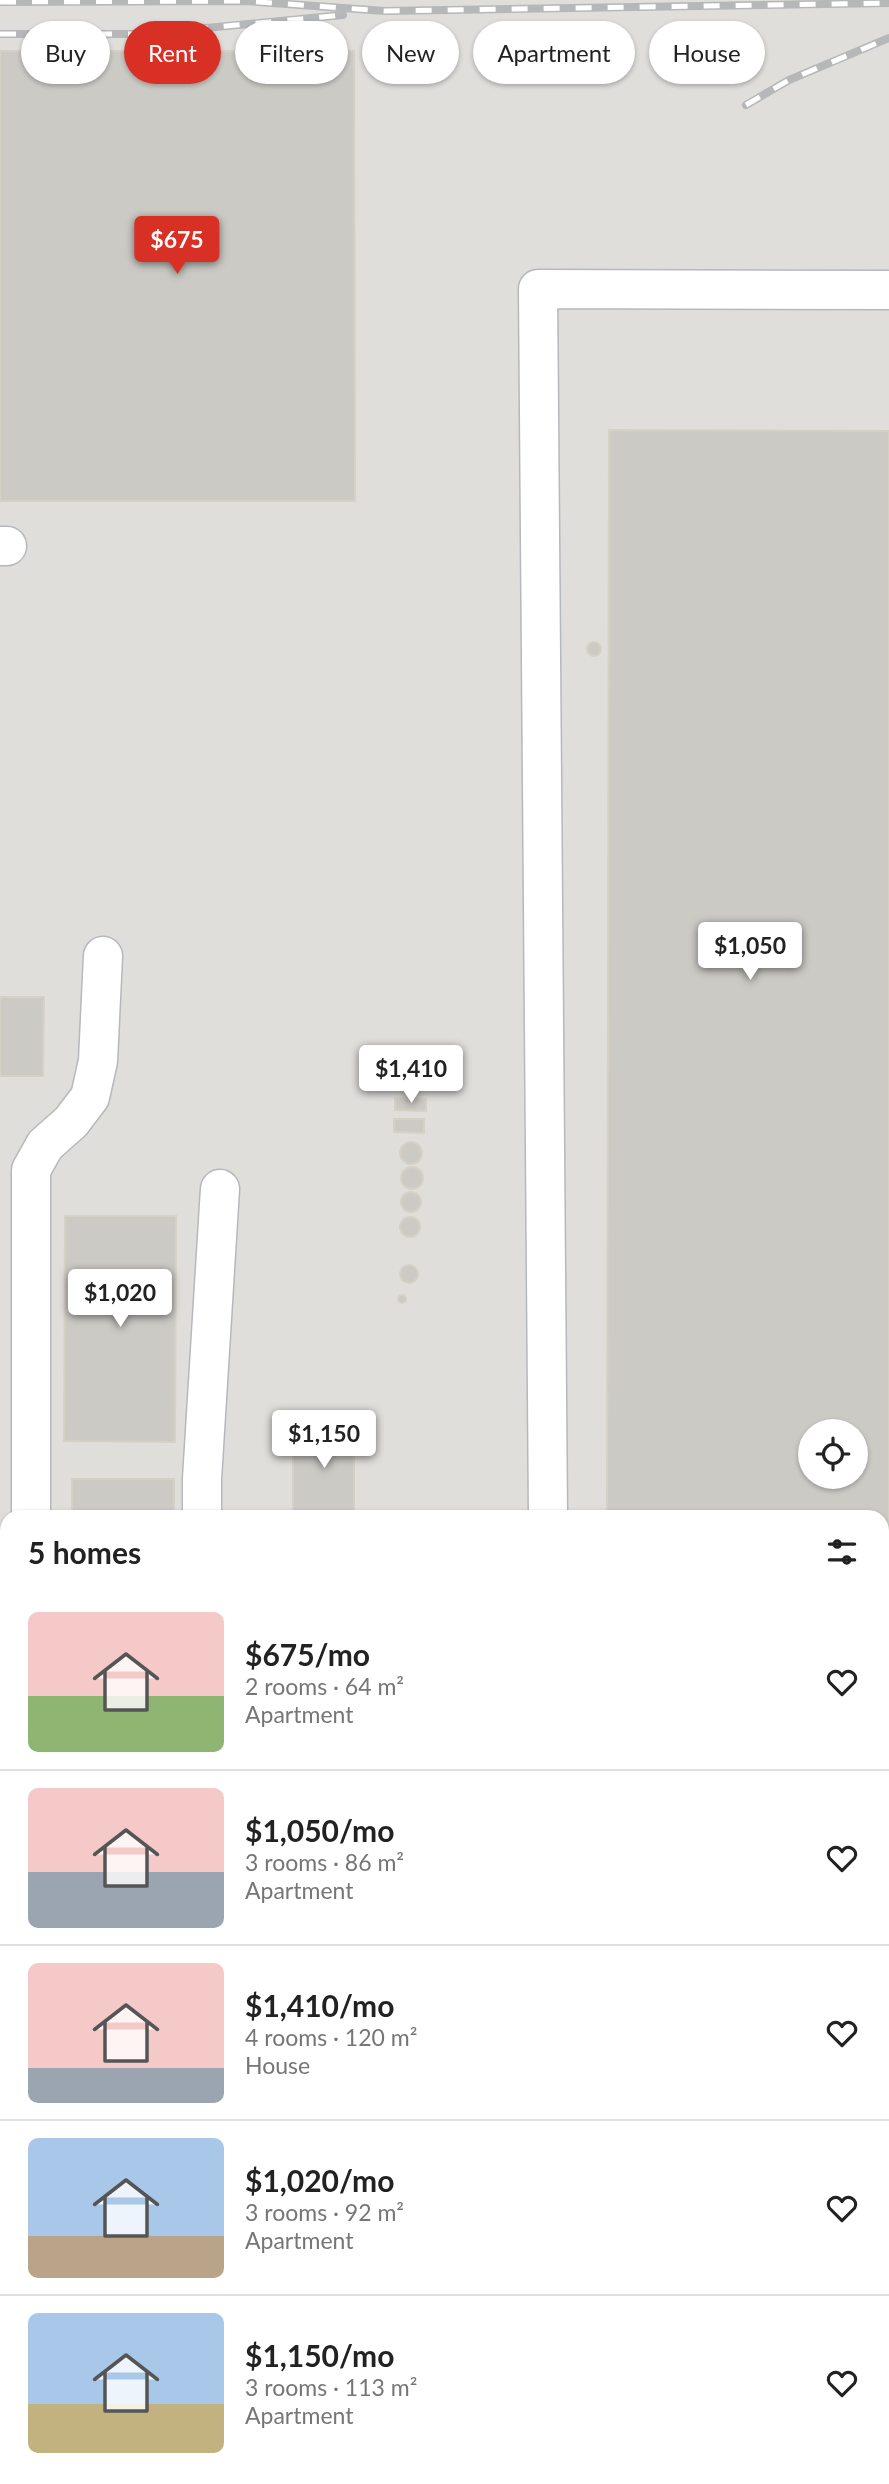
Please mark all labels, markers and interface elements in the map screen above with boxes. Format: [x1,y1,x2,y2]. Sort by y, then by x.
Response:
chip: Buy [21,21,110,84]
chip: Rent [124,21,221,84]
chip: Filters [235,21,348,84]
chip: New [362,21,459,84]
chip: Apartment [473,21,635,84]
chip: House [649,21,765,84]
pin: $675 [136,216,218,276]
text: $675 [150,225,204,253]
pin: $1,050 [693,922,807,982]
text: $1,050 [714,931,786,959]
pin: $1,410 [354,1046,468,1105]
text: $1,410 [375,1054,447,1082]
pin: $1,020 [63,1270,177,1329]
text: $1,020 [84,1278,156,1306]
pin: $1,150 [267,1410,381,1470]
text: $1,150 [288,1419,360,1447]
map controls [798,1419,868,1489]
button: locate [798,1419,868,1489]
icon: filters [823,1533,861,1571]
text: 5 homes [28,1534,141,1570]
text: $675/mo [245,1636,370,1672]
icon: home [84,1640,168,1724]
icon: heart [823,1663,861,1701]
text: 2 rooms · 64 m² [245,1672,404,1700]
text: Apartment [245,1700,353,1728]
text: $1,050/mo [245,1812,394,1848]
icon: home [84,1816,168,1900]
icon: heart [823,1839,861,1877]
text: 3 rooms · 86 m² [245,1848,404,1876]
text: Apartment [245,1876,353,1904]
text: $1,410/mo [245,1987,394,2023]
icon: home [84,1991,168,2075]
icon: heart [823,2014,861,2052]
text: 4 rooms · 120 m² [245,2023,417,2051]
text: House [245,2051,310,2079]
text: $1,020/mo [245,2162,394,2198]
icon: home [84,2166,168,2250]
icon: heart [823,2189,861,2227]
text: 3 rooms · 92 m² [245,2198,404,2226]
text: Apartment [245,2226,353,2254]
text: $1,150/mo [245,2337,394,2373]
icon: home [84,2341,168,2425]
icon: heart [823,2364,861,2402]
text: 3 rooms · 113 m² [245,2373,417,2401]
text: Apartment [245,2401,353,2429]

